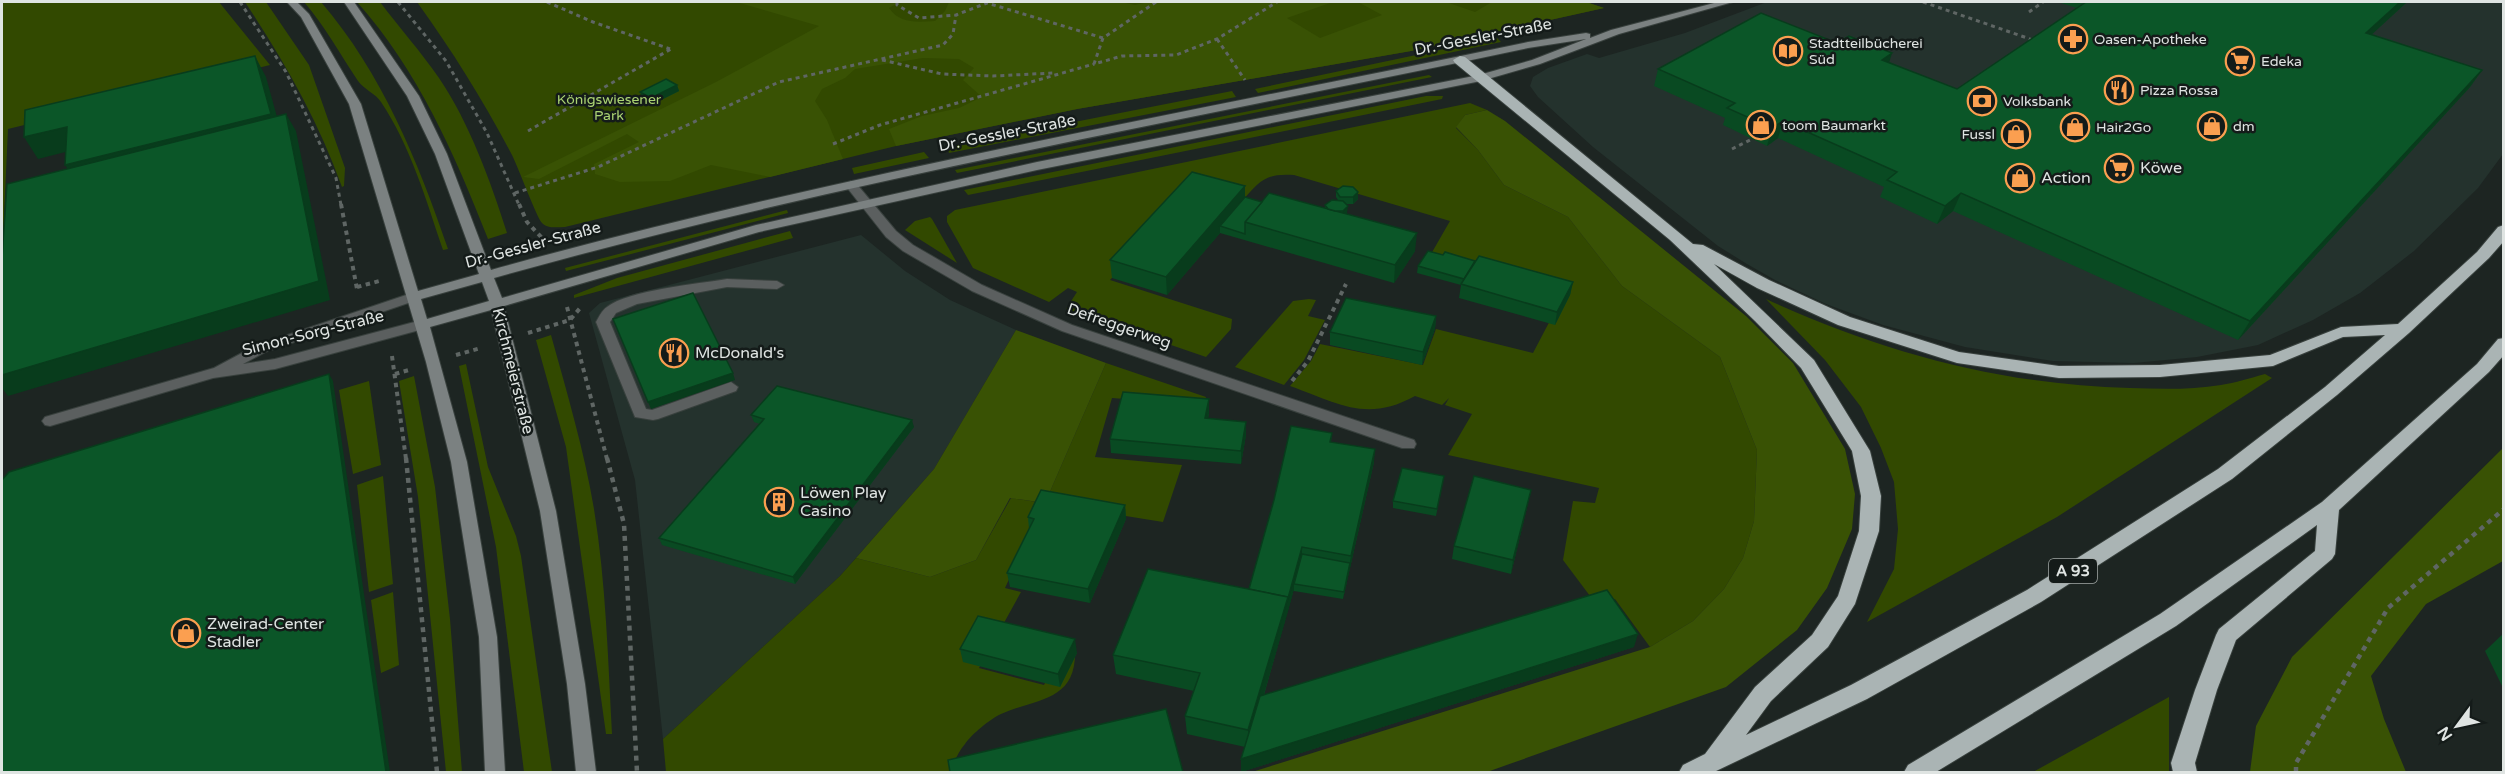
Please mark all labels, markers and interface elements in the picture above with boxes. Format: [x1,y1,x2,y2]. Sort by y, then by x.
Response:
street label: Dr.-Gessler-Straße [1413,14,1553,60]
pharmacy icon: Oasen-Apotheke [2057,23,2089,55]
place label: Oasen-Apotheke [2094,31,2207,48]
library icon: Stadtteilbücherei Süd [1772,35,1804,67]
place label: Stadtteilbücherei Süd [1809,35,1923,68]
supermarket icon: Edeka [2224,45,2256,77]
place label: Edeka [2261,53,2302,70]
restaurant icon: Pizza Rossa [2103,74,2135,106]
place label: Pizza Rossa [2140,82,2218,99]
bank icon: Volksbank [1966,85,1998,117]
park label: Königswiesener Park [557,91,662,124]
place label: Volksbank [2003,93,2071,110]
shop icon: toom Baumarkt [1745,109,1777,141]
street label: Dr.-Gessler-Straße [937,110,1077,156]
shop icon: dm [2196,110,2228,142]
shop icon: Hair2Go [2059,111,2091,143]
place label: toom Baumarkt [1782,117,1887,134]
shop icon: Fussl [2000,118,2032,150]
place label: dm [2233,118,2255,135]
place label: Hair2Go [2096,119,2151,136]
place label: Fussl [1962,126,1995,143]
supermarket icon: Köwe [2103,152,2135,184]
place label: Köwe [2140,158,2182,178]
shop icon: Action [2004,162,2036,194]
place label: Action [2041,168,2091,188]
street label: Dr.-Gessler-Straße [463,217,603,273]
street label: Defreggerweg [1064,299,1174,353]
street label: Simon-Sorg-Straße [240,306,386,360]
street label: Kirchmeierstraße [488,306,538,436]
restaurant icon: McDonald's [658,337,690,369]
place label: McDonald's [695,343,784,363]
place label: Löwen Play Casino [800,483,887,521]
building icon: Löwen Play Casino [763,486,795,518]
road number: A 93 [2049,559,2097,583]
place label: Zweirad-Center Stadler [207,614,325,652]
shop icon: Zweirad-Center Stadler [170,617,202,649]
north arrow [2427,696,2487,756]
text: N [2433,723,2457,744]

